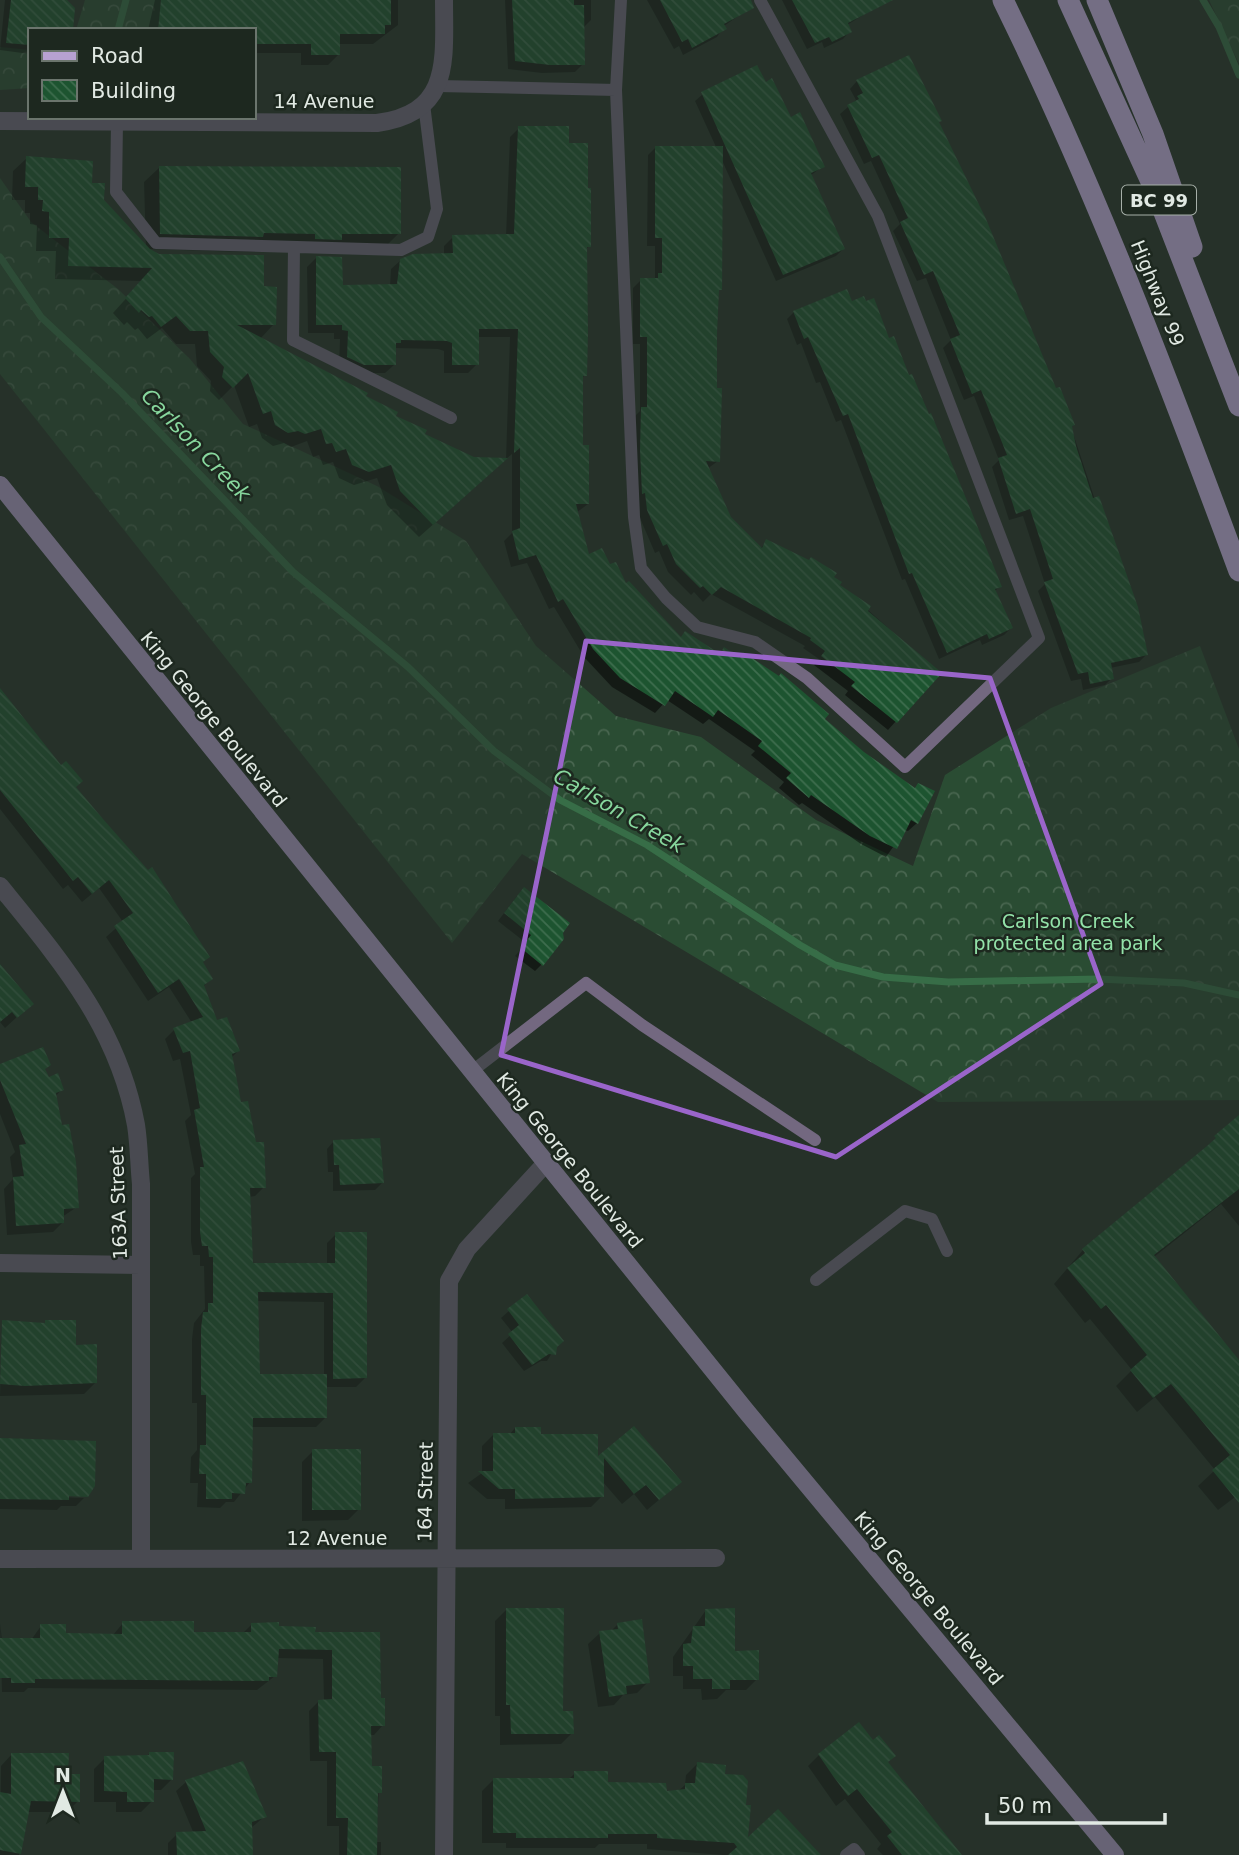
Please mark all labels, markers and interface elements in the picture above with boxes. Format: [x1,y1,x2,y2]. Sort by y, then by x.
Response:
legend [28,28,256,119]
text: Road [91,44,144,68]
text: Building [91,79,176,103]
street label: 14 Avenue [274,90,374,112]
road number: BC 99 [1122,186,1196,215]
street label: Highway 99 [1127,237,1189,349]
water label: Carlson Creek [136,384,256,507]
street label: King George Boulevard [136,627,292,811]
water label: Carlson Creek [549,764,689,859]
park label: Carlson Creek protected area park [974,910,1162,954]
street label: King George Boulevard [492,1068,648,1252]
street label: 163A Street [105,1146,131,1260]
street label: 164 Street [413,1442,437,1542]
street label: King George Boulevard [850,1507,1008,1689]
street label: 12 Avenue [287,1527,387,1549]
north arrow [28,1757,98,1827]
text: N [55,1764,71,1786]
scale bar [987,1782,1166,1826]
text: 50 m [998,1794,1052,1818]

